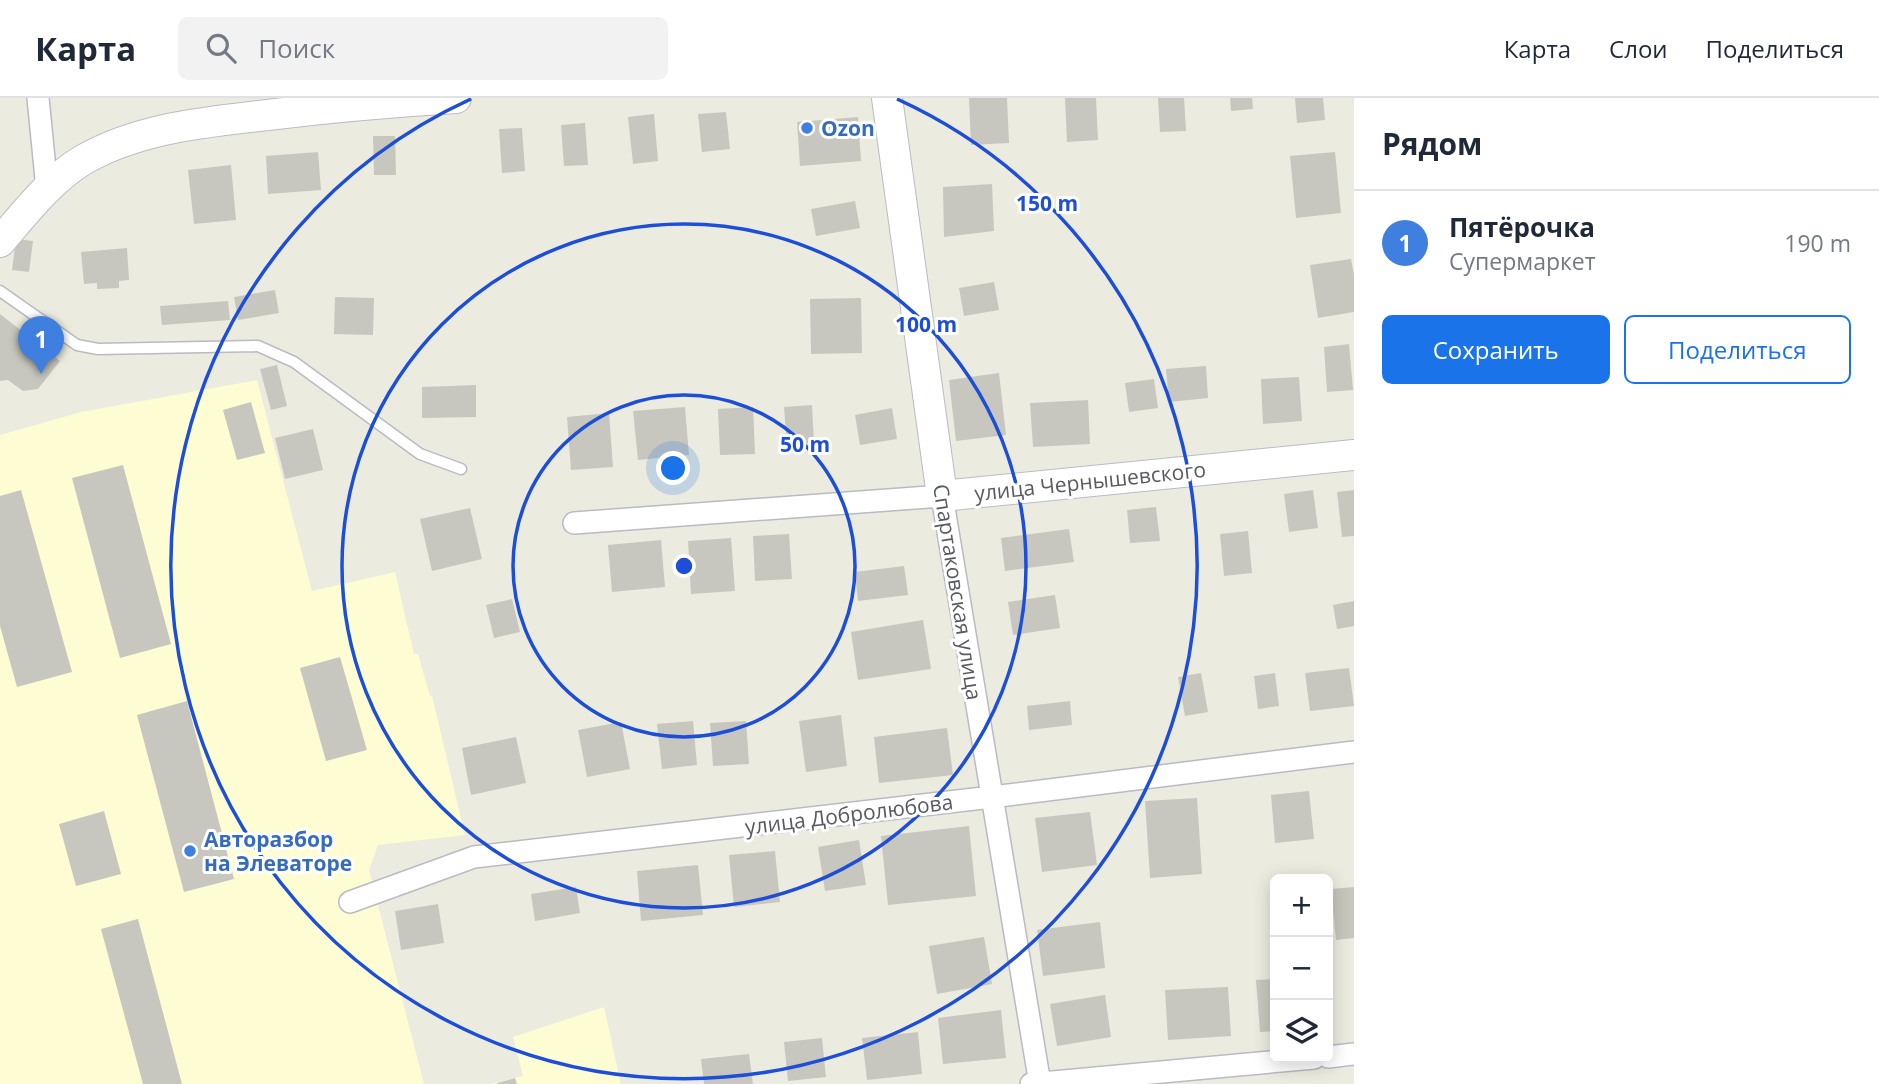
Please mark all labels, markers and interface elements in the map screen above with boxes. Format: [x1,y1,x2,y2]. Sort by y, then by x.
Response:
search box [178,17,668,80]
text: Карта [35,26,136,71]
icon: search [202,29,240,67]
text: Поиск [258,30,335,66]
text: Карта [1504,32,1571,65]
text: Слои [1609,32,1668,65]
text: Поделиться [1706,32,1844,65]
place label: Ozon [821,114,875,142]
marker: Ozon [799,120,815,136]
text: Рядом [1382,123,1482,164]
text: 150 m [1016,189,1078,217]
text: Пятёрочка [1449,209,1595,245]
text: 1 [1398,227,1412,259]
text: 190 m [1784,227,1851,259]
text: Супермаркет [1449,245,1596,277]
text: 100 m [895,310,957,338]
button: Сохранить [1382,315,1610,384]
button: Поделиться [1624,315,1851,384]
pin: 1 [18,316,64,374]
text: 50 m [780,430,830,458]
your location [656,451,690,485]
street label: улица Чернышевского [973,455,1207,507]
street label: Спартаковская улица [927,482,989,702]
centre of rings [672,554,696,578]
street label: улица Добролюбова [743,787,955,841]
place label: Авторазбор на Элеваторе [204,825,352,877]
marker: Авторазбор на Элеваторе [182,843,198,859]
map controls [1270,874,1333,1063]
button: + [1270,874,1333,937]
button: − [1270,937,1333,1000]
button: layers [1270,1000,1333,1063]

